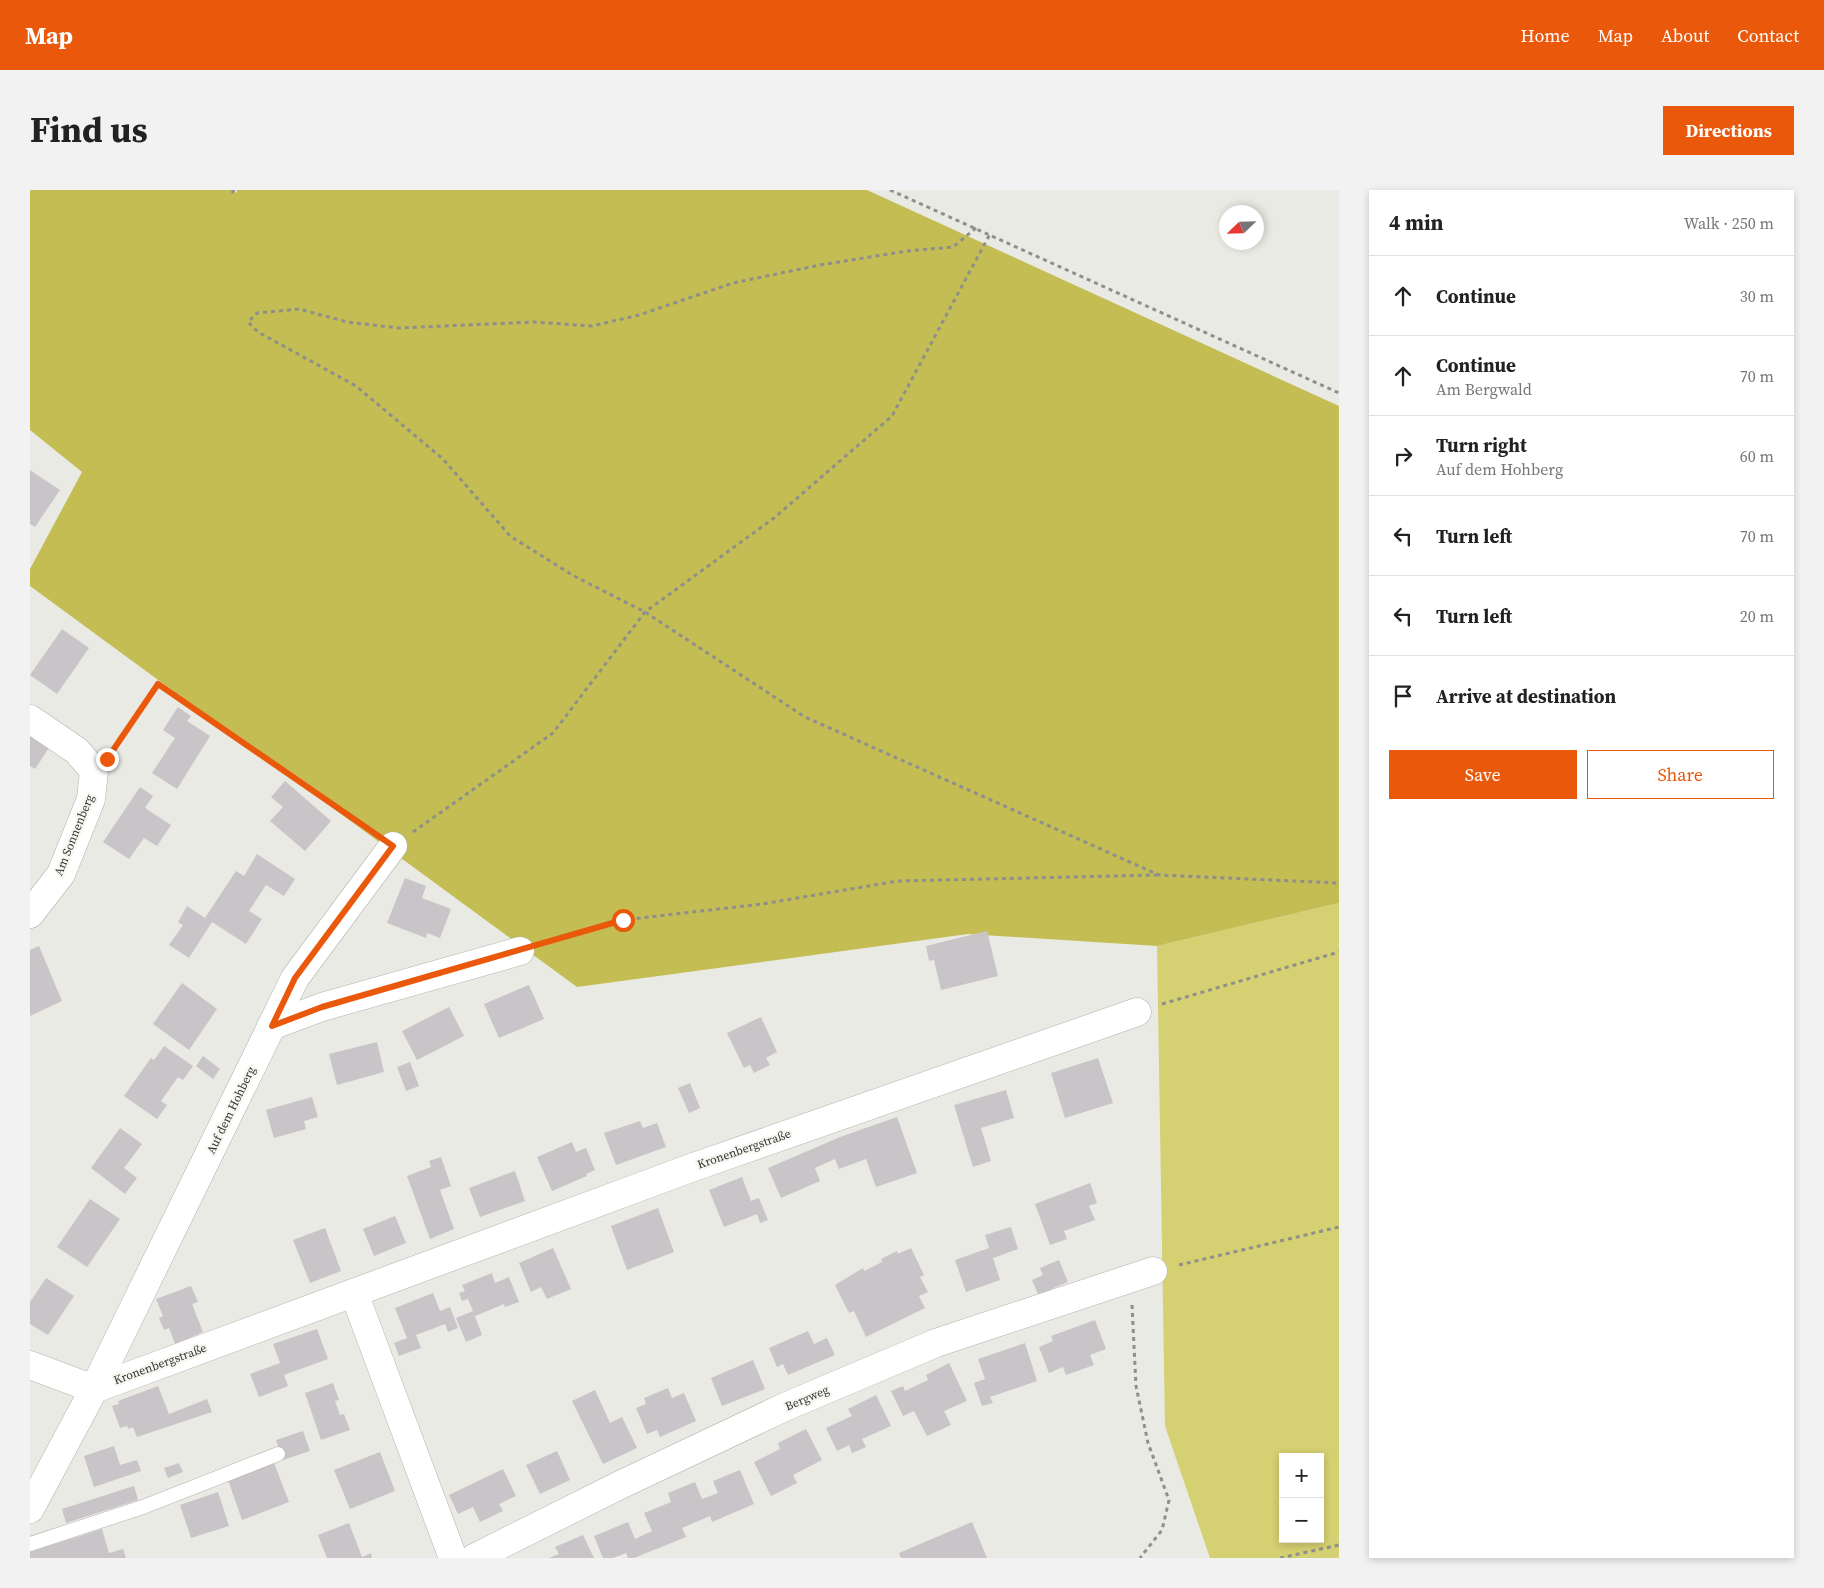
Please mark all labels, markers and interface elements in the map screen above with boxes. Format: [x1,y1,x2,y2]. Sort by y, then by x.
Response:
text: Map [25,19,73,52]
text: Home [1521,23,1570,48]
text: Map [1598,23,1633,48]
text: About [1661,23,1709,48]
text: Contact [1737,23,1799,48]
text: Find us [30,106,148,154]
button: Directions [1663,106,1794,155]
north arrow [1219,205,1264,250]
text: 4 min [1389,208,1444,237]
text: Walk · 250 m [1684,212,1774,234]
icon: ahead [1389,282,1417,310]
text: Continue [1436,283,1516,309]
text: 30 m [1740,285,1774,307]
text: Continue [1436,352,1516,378]
icon: ahead [1389,362,1417,390]
text: 70 m [1740,365,1774,387]
text: Am Bergwald [1436,378,1532,400]
text: Turn right [1436,432,1527,458]
icon: right [1389,442,1417,470]
text: 60 m [1740,445,1774,467]
text: Auf dem Hohberg [1436,458,1563,480]
icon: left [1389,522,1417,550]
text: Turn left [1436,523,1512,549]
text: 70 m [1740,525,1774,547]
icon: left [1389,602,1417,630]
text: Turn left [1436,603,1512,629]
text: 20 m [1740,605,1774,627]
icon: arrive [1389,682,1417,710]
text: Arrive at destination [1436,683,1616,709]
route end [96,748,119,771]
button: Save [1389,750,1577,799]
button: Share [1587,750,1774,799]
street label: Am Sonnenberg [50,792,98,878]
route start [612,909,635,932]
street label: Auf dem Hohberg [203,1064,259,1156]
street label: Kronenbergstraße [695,1126,793,1172]
street label: Kronenbergstraße [111,1340,209,1388]
street label: Bergweg [783,1382,831,1414]
map controls [1279,1453,1324,1543]
button: + [1279,1453,1324,1498]
button: − [1279,1498,1324,1543]

